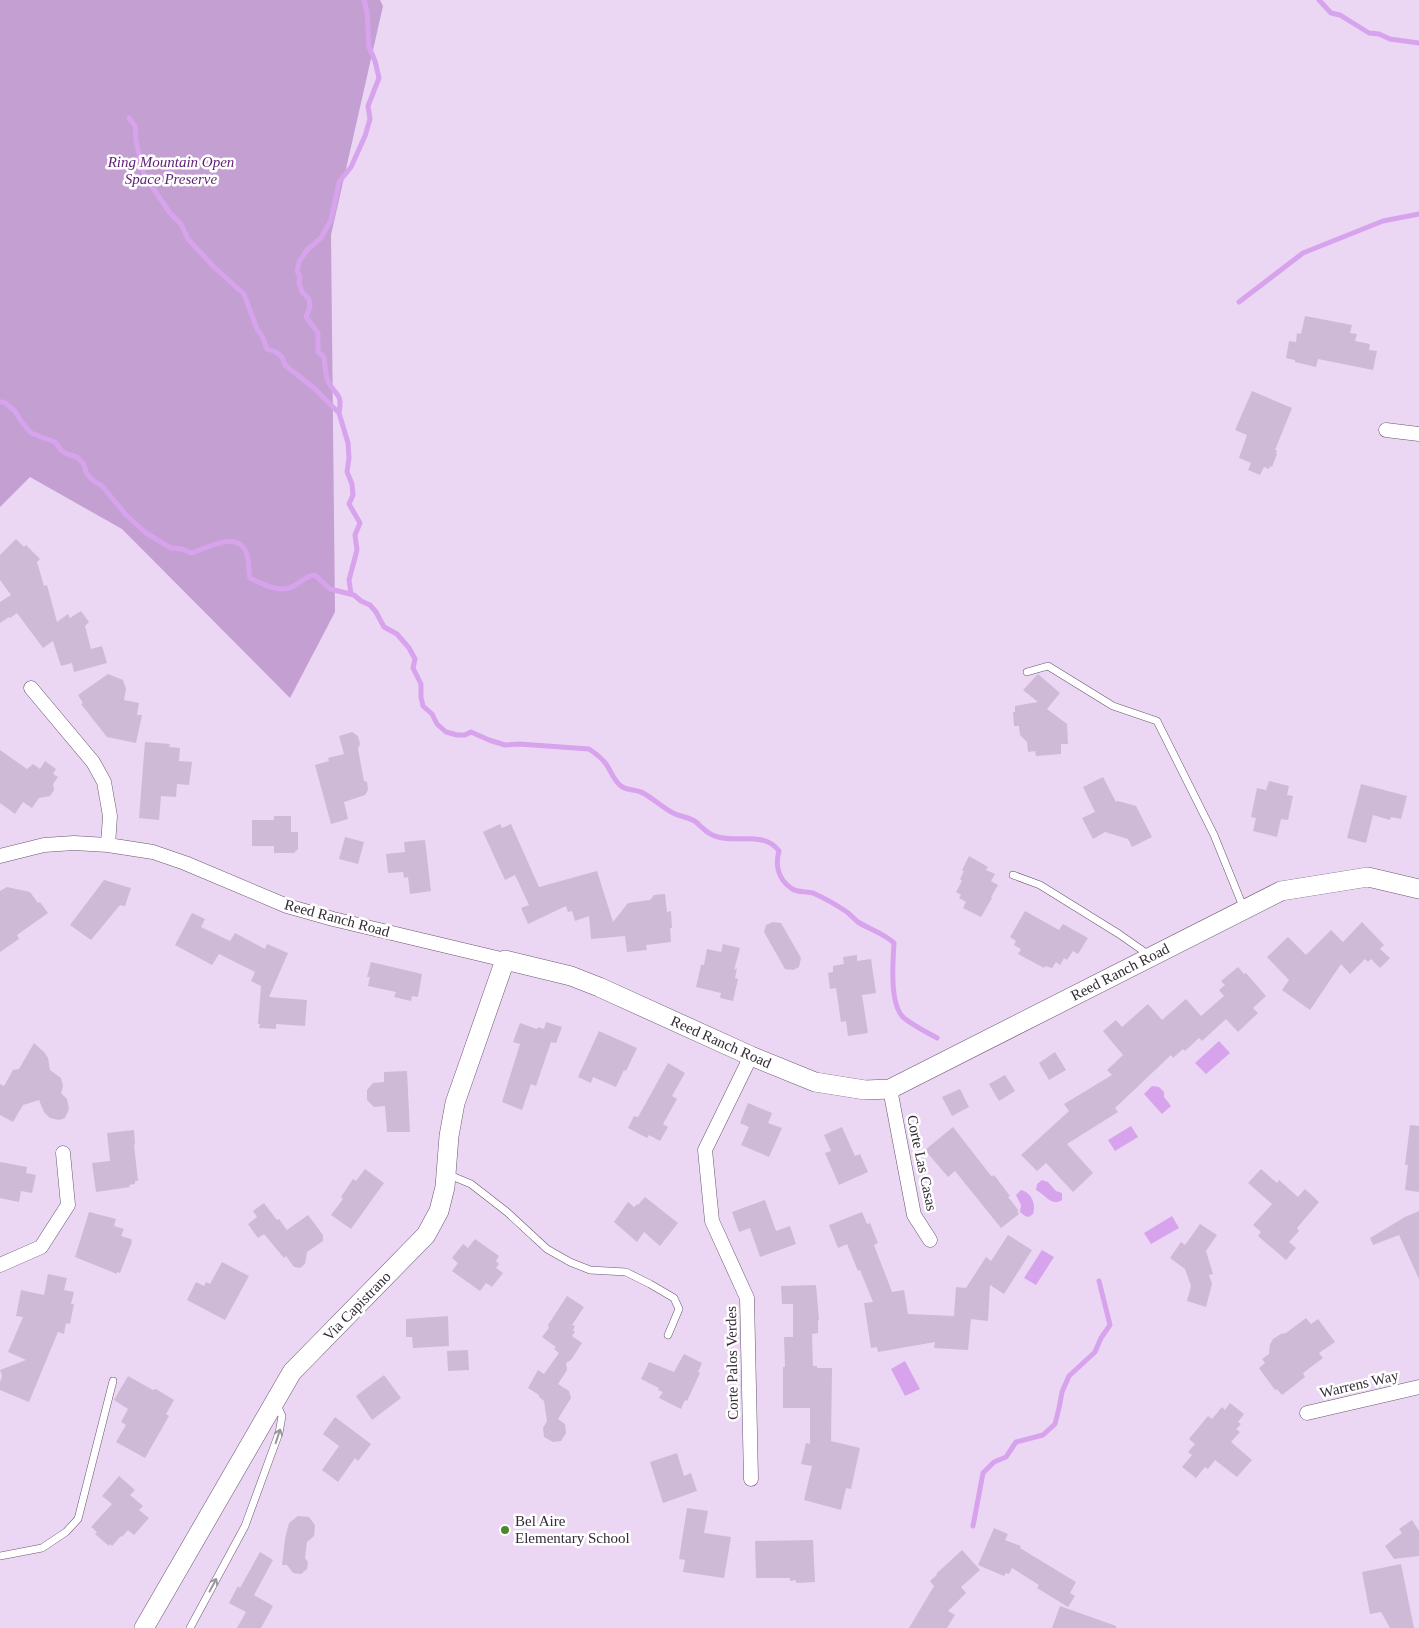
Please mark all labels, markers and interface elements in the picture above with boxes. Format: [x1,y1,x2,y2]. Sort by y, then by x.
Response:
park label: Ring Mountain Open Space Preserve [107,154,234,187]
street label: Reed Ranch Road [283,896,392,940]
street label: Reed Ranch Road [1068,940,1172,1004]
street label: Reed Ranch Road [668,1013,774,1072]
street label: Corte Las Casas [904,1114,940,1212]
street label: Via Capistrano [320,1268,394,1344]
street label: Corte Palos Verdes [723,1306,741,1420]
street label: Warrens Way [1318,1367,1400,1401]
one-way arrow [273,1429,283,1445]
place label: Bel Aire Elementary School [515,1513,630,1546]
marker: Bel Aire Elementary School [499,1524,511,1536]
one-way arrow [209,1578,218,1593]

